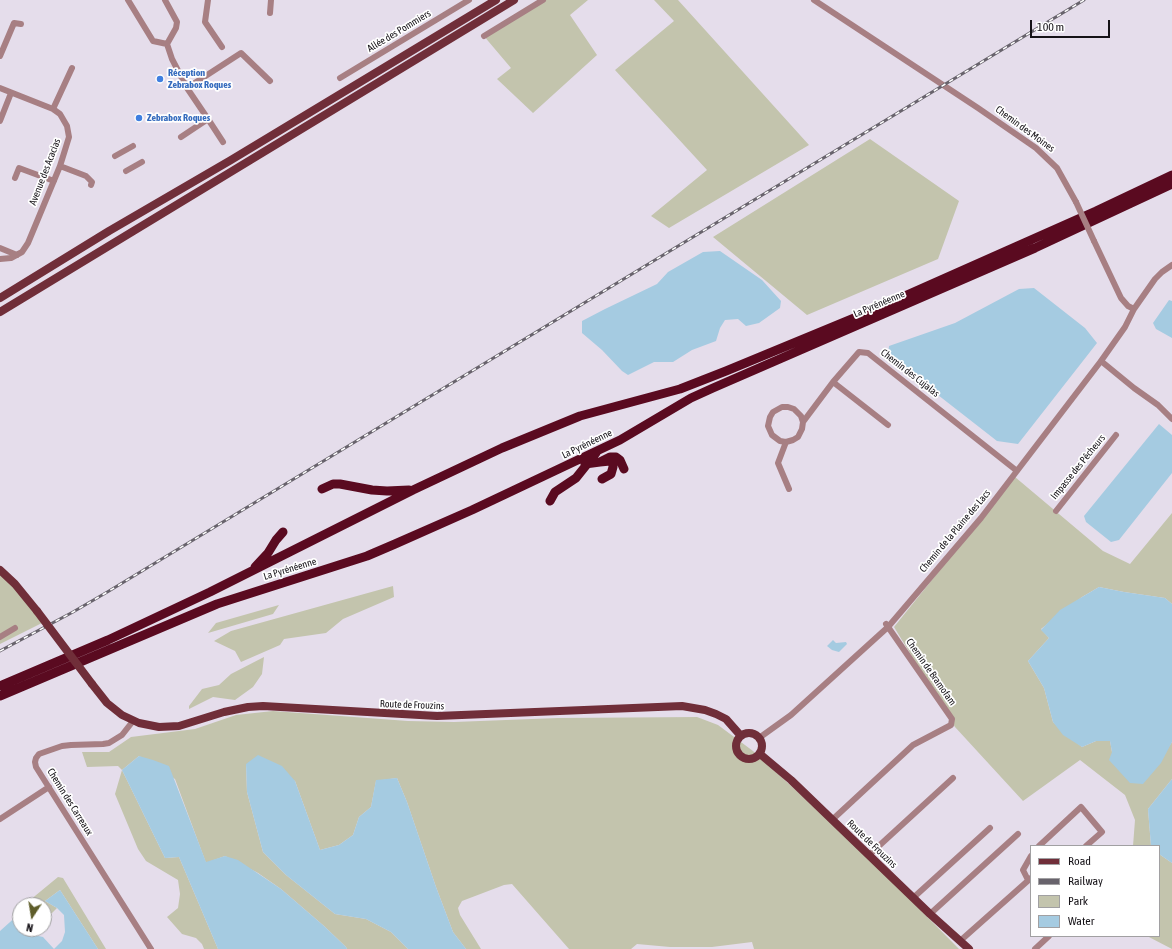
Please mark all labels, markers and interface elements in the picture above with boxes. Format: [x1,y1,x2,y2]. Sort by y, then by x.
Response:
street label: Allée des Pommiers [365,7,433,55]
scale bar [1032,12,1112,38]
text: 100 m [1037,20,1064,34]
place label: Réception Zebrabox Roques [168,67,231,90]
marker: Réception Zebrabox Roques [155,74,165,84]
street label: Chemin des Moines [993,103,1057,155]
place label: Zebrabox Roques [147,112,210,124]
marker: Zebrabox Roques [134,113,144,123]
street label: Avenue des Acacias [27,137,63,207]
street label: La Pyrénéenne [852,288,906,320]
street label: Chemin des Cujalas [878,346,942,400]
street label: La Pyrénéenne [560,427,614,461]
street label: Impasse des Pêcheurs [1048,432,1108,502]
street label: Chemin de la Plaine des Lacs [917,487,993,575]
street label: La Pyrénéenne [262,555,318,583]
street label: Chemin de Bramofam [903,636,959,708]
street label: Route de Frouzins [380,698,444,712]
street label: Chemin des Carreaux [45,766,95,838]
street label: Route de Frouzins [845,817,899,871]
legend [1030,845,1160,937]
text: Road [1068,854,1091,868]
text: Railway [1068,874,1103,888]
text: Park [1068,894,1088,908]
north arrow [12,897,52,937]
text: Water [1068,914,1094,928]
text: N [25,921,34,934]

